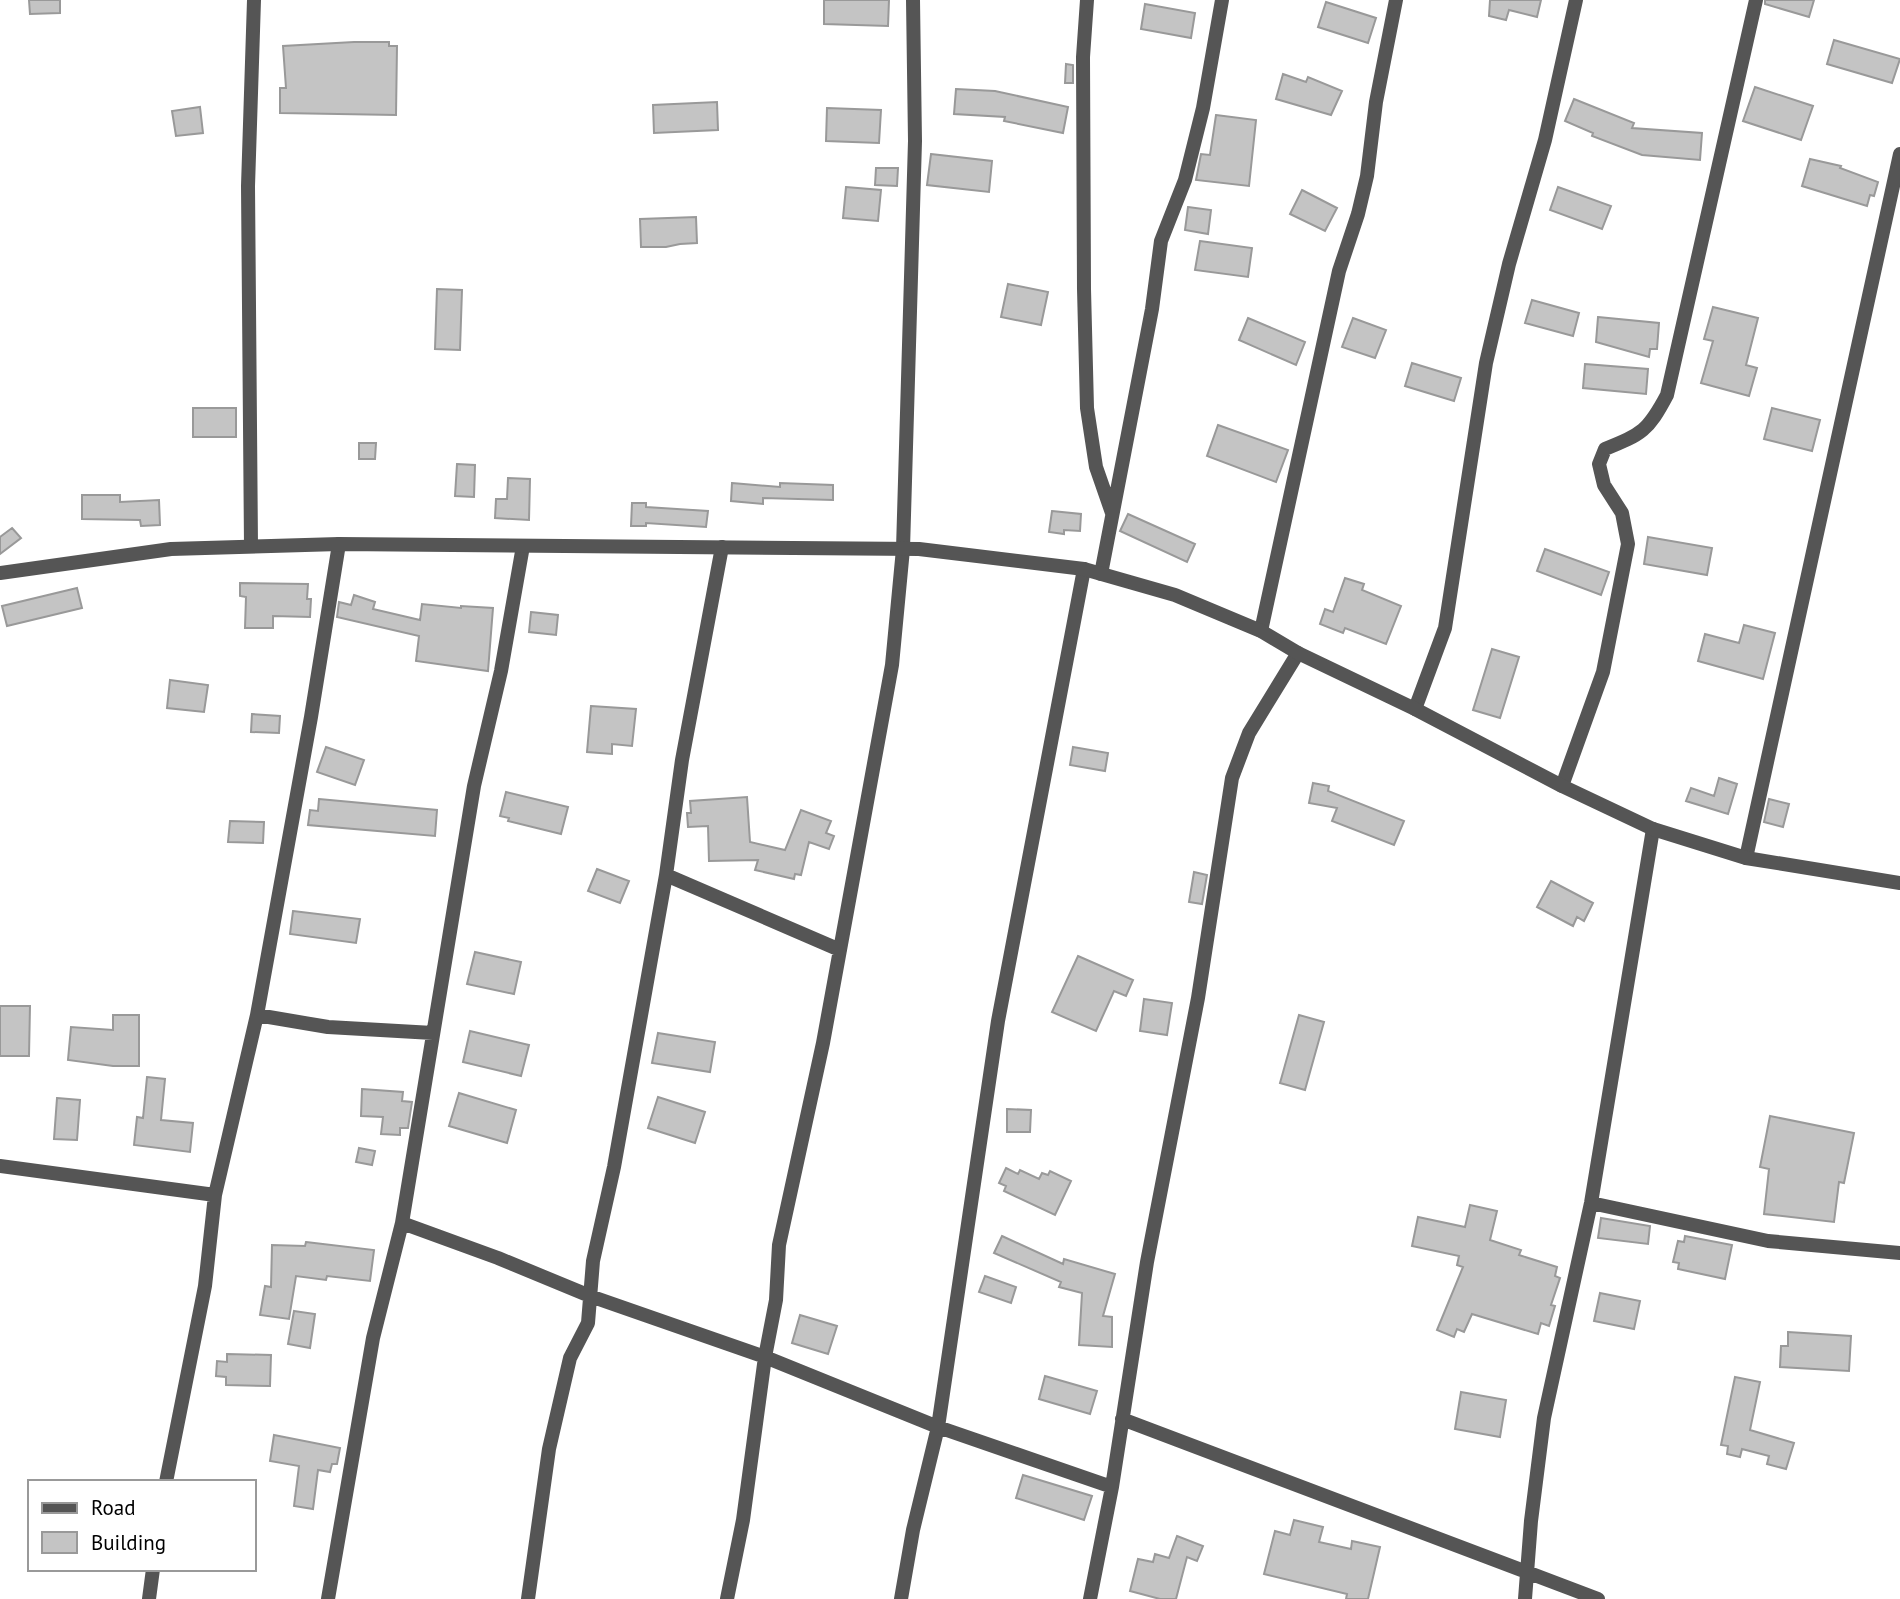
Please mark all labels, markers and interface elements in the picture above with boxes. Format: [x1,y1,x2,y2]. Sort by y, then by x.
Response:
legend [28,1480,256,1571]
text: Road [91,1494,135,1521]
text: Building [91,1529,166,1556]

